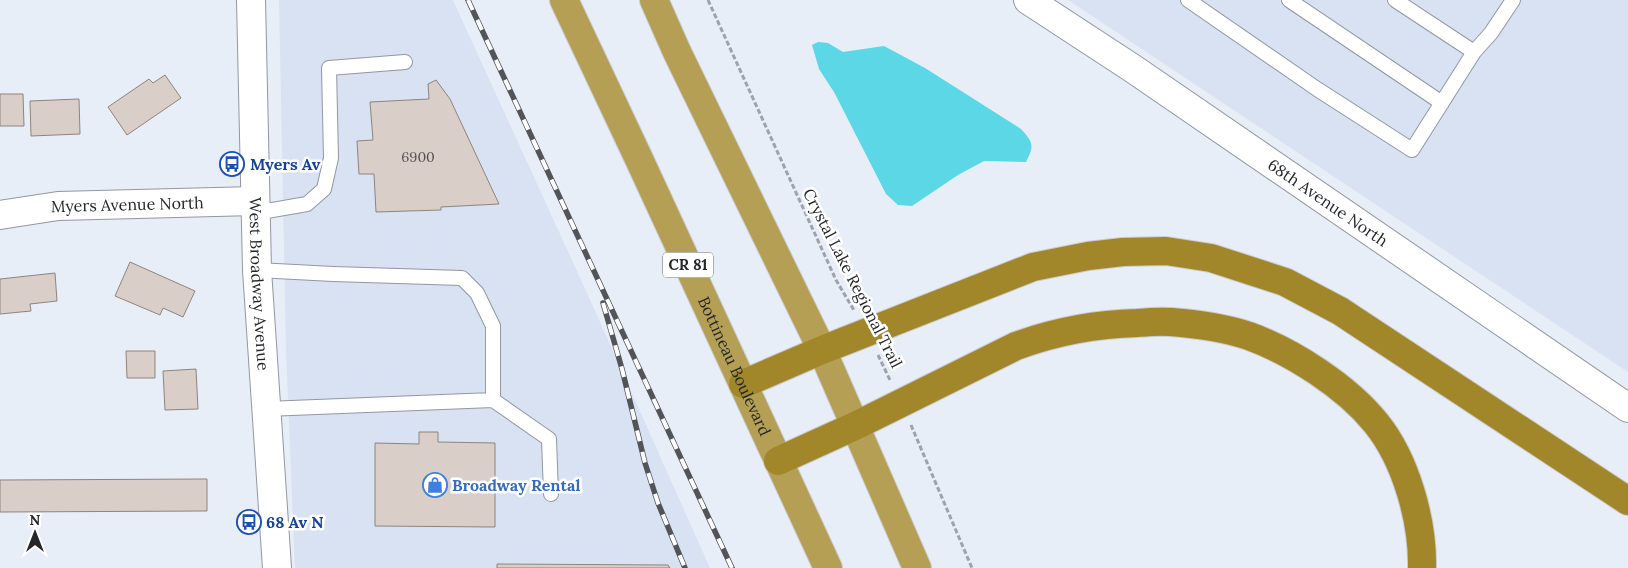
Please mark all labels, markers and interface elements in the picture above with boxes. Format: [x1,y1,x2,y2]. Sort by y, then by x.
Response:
house number: 6900 [401,148,435,166]
bus stop icon: Myers Av [219,151,245,177]
place label: Myers Av [250,154,321,174]
street label: 68th Avenue North [1264,154,1392,251]
street label: Crystal Lake Regional Trail [799,185,907,371]
street label: Myers Avenue North [51,192,204,216]
street label: West Broadway Avenue [245,197,274,371]
road number: CR 81 [663,252,713,278]
street label: Bottineau Boulevard [694,293,776,439]
shop icon: Broadway Rental [422,472,448,498]
place label: Broadway Rental [452,475,580,495]
north arrow [10,508,60,558]
bus stop icon: 68 Av N [236,509,262,535]
text: N [30,511,41,529]
place label: 68 Av N [266,512,324,532]

